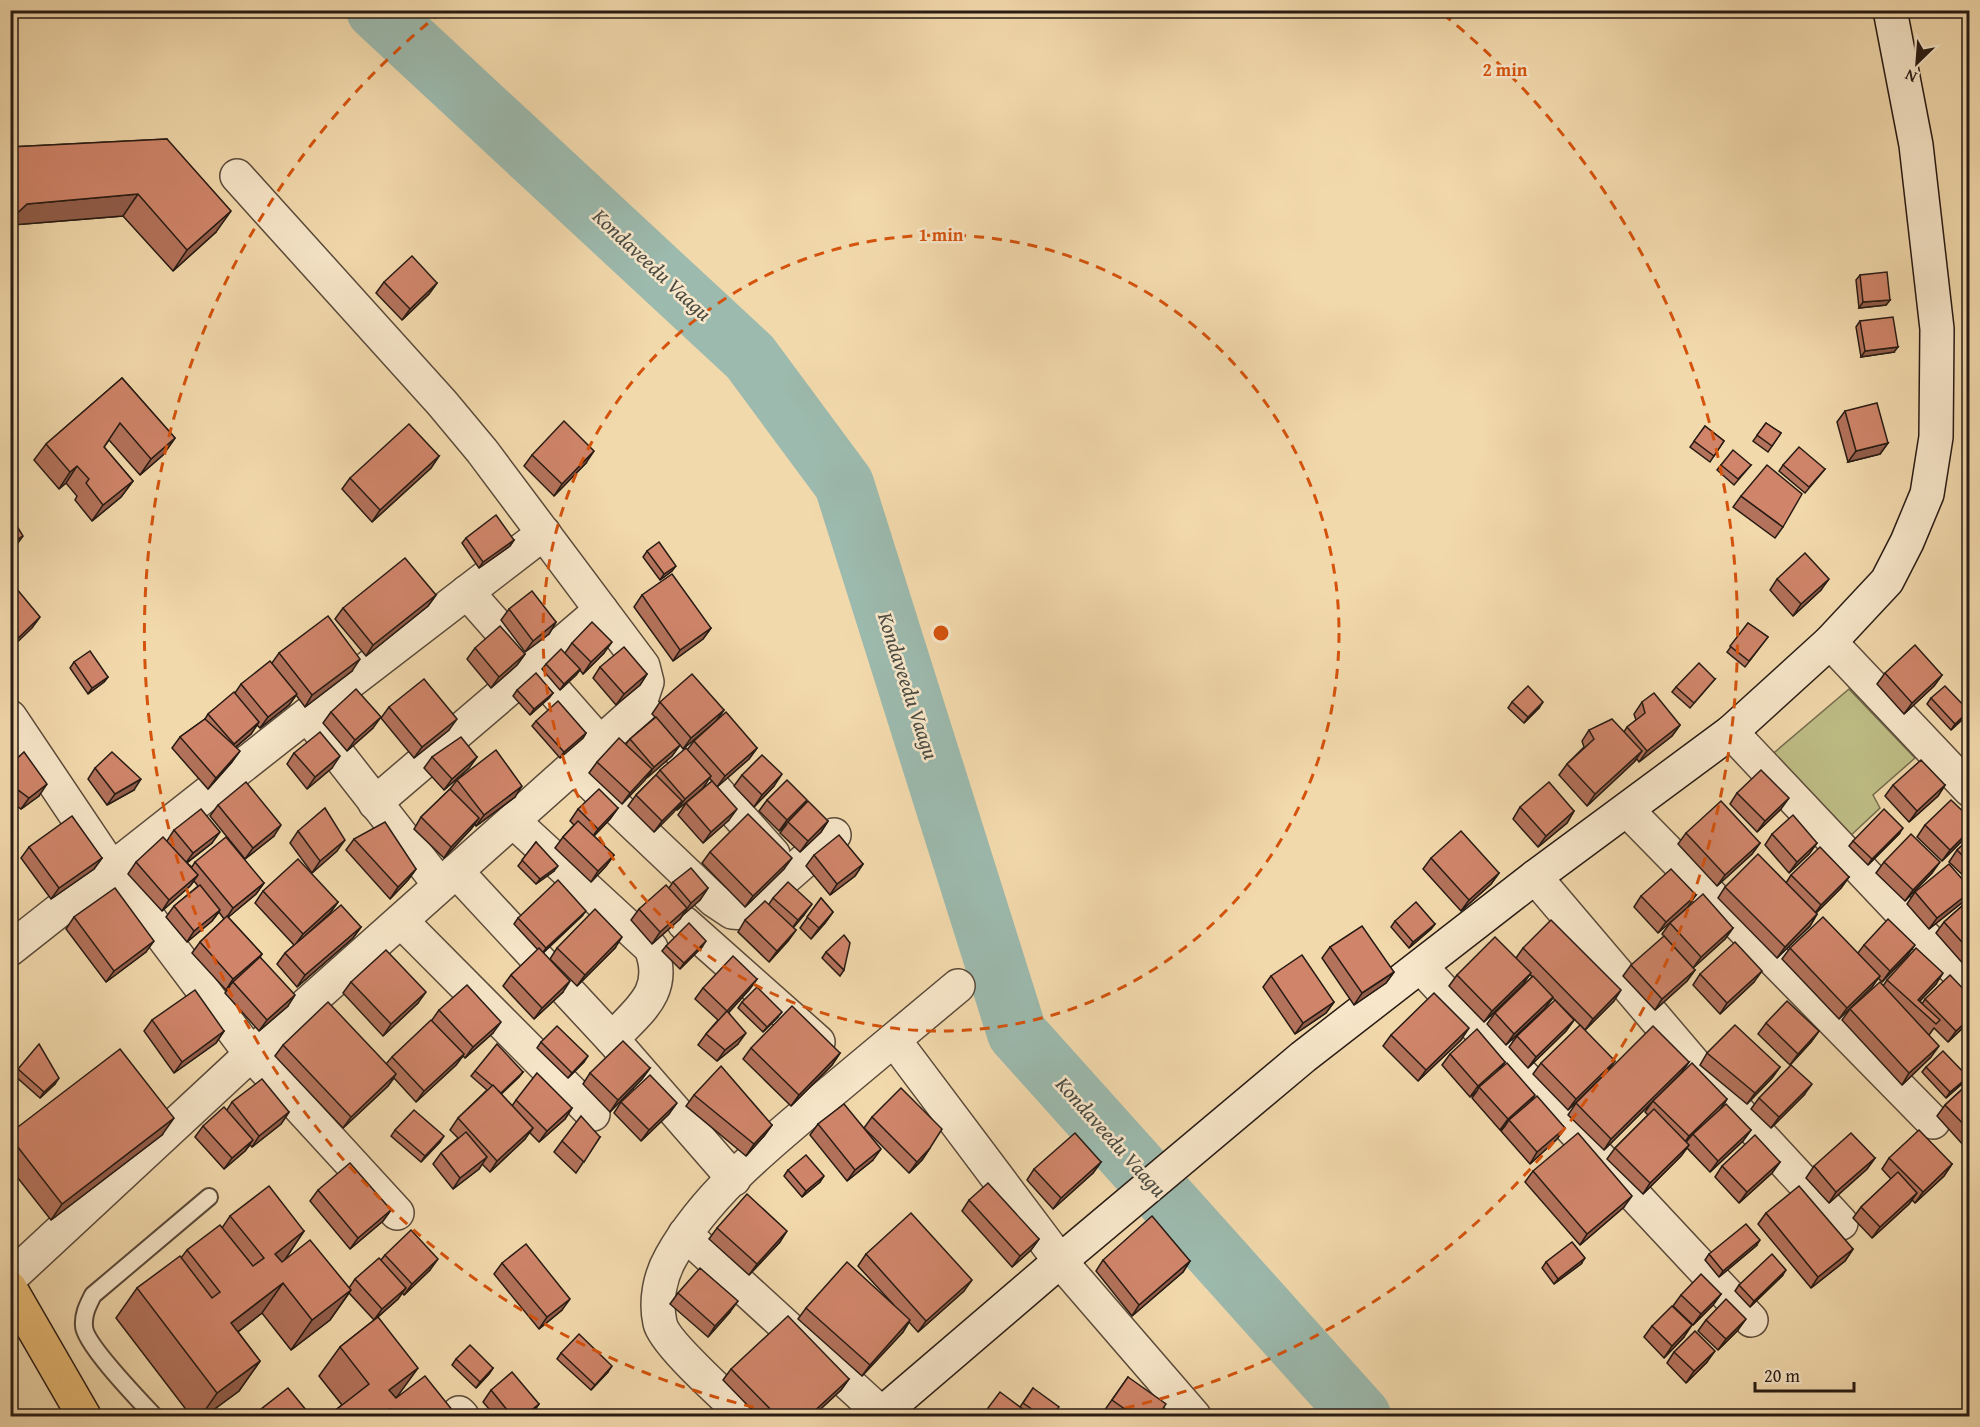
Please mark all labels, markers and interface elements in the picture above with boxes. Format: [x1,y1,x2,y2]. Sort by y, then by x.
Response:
north arrow [1887,33,1947,93]
text: 2 min [1483,56,1528,83]
text: N [1900,63,1921,90]
water label: Kondaveedu Vaagu [585,200,719,328]
text: 1 min [919,221,964,248]
water label: Kondaveedu Vaagu [870,607,947,764]
centre of rings [931,623,951,643]
water label: Kondaveedu Vaagu [1048,1069,1174,1204]
scale bar [1755,1355,1854,1393]
text: 20 m [1764,1362,1800,1389]

